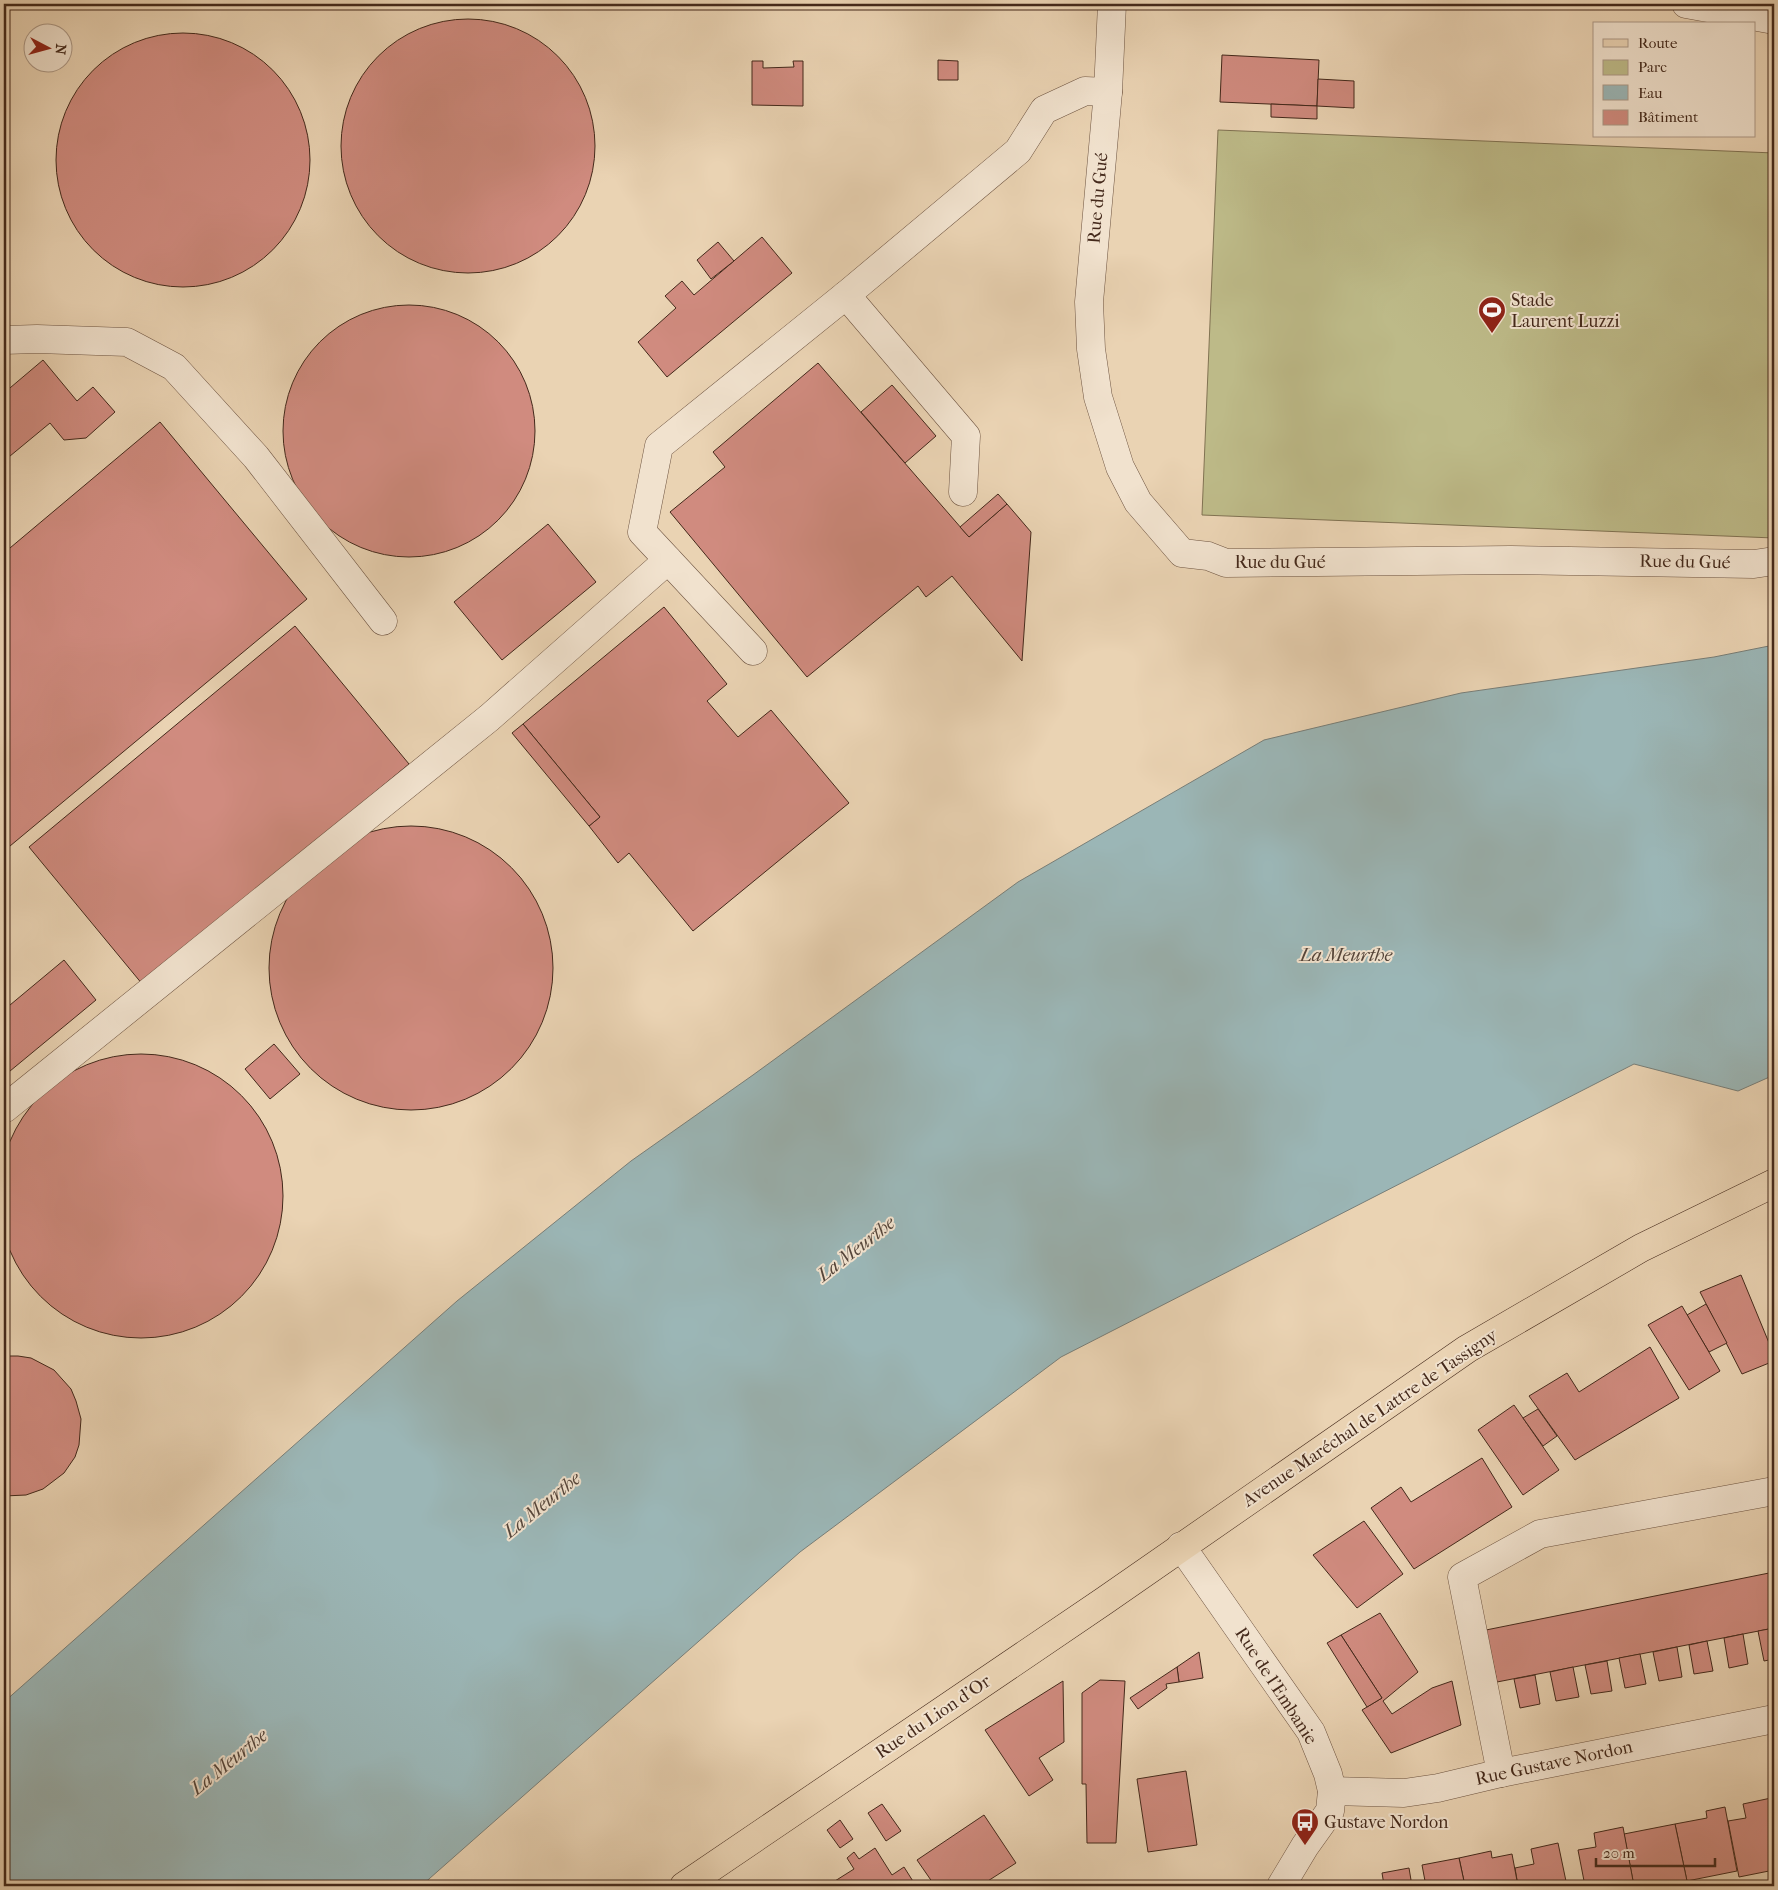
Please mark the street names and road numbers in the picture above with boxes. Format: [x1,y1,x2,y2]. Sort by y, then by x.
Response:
street label: Rue du Gué [1084,152,1112,244]
street label: Rue du Gué [1639,551,1731,573]
street label: Rue du Gué [1234,552,1326,573]
street label: Avenue Maréchal de Lattre de Tassigny [1238,1324,1502,1512]
street label: Rue de l'Embanie [1230,1624,1322,1748]
street label: Rue du Lion d'Or [871,1671,995,1763]
street label: Rue Gustave Nordon [1474,1736,1635,1790]

